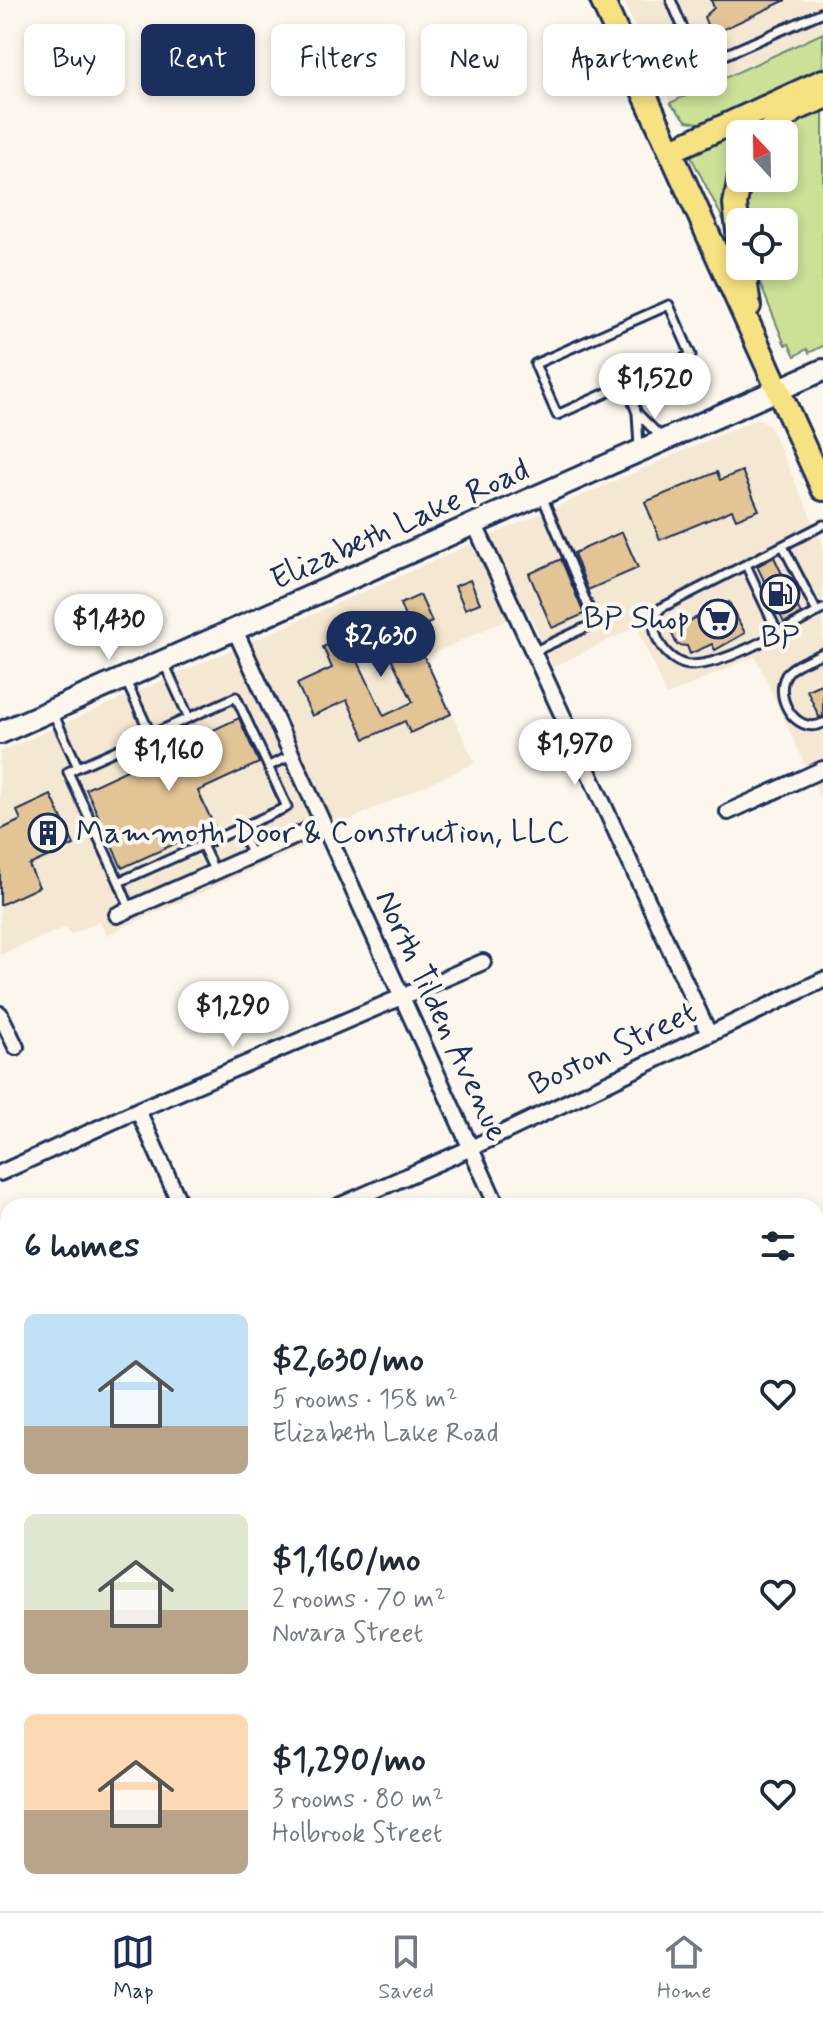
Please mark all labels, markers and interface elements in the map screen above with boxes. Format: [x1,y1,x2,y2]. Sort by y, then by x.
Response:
chip: Buy [24,24,125,96]
chip: Rent [141,24,255,96]
chip: Filters [271,24,405,96]
chip: New [421,24,527,96]
chip: Apartment [543,24,727,96]
north arrow [726,120,798,192]
map controls [726,120,798,280]
button: locate [726,208,798,280]
pin: $1,520 [590,353,720,421]
text: $1,520 [617,362,693,396]
street label: Elizabeth Lake Road [264,449,536,601]
fuel station icon: BP [759,573,801,615]
pin: $1,430 [44,594,174,662]
place label: BP Shop [584,598,690,640]
supermarket icon: BP Shop [697,598,739,640]
text: $1,430 [72,603,146,637]
pin: $2,630 [316,611,446,679]
place label: BP [761,617,799,659]
text: $2,630 [344,620,418,654]
pin: $1,970 [510,719,640,787]
pin: $1,160 [104,725,234,793]
text: $1,970 [536,728,614,762]
text: $1,160 [134,734,204,768]
building icon: Mammoth Door & Construction, LLC [27,812,69,854]
place label: Mammoth Door & Construction, LLC [76,812,569,854]
street label: North Tilden Avenue [364,884,518,1148]
pin: $1,290 [168,981,298,1049]
text: $1,290 [196,990,270,1024]
street label: Boston Street [522,992,704,1106]
text: 6 homes [24,1224,139,1269]
icon: filters [756,1224,800,1268]
text: $2,630/mo [272,1338,424,1383]
icon: home [88,1346,184,1442]
icon: heart [756,1372,800,1416]
text: 5 rooms · 158 m² [272,1383,458,1417]
text: Elizabeth Lake Road [272,1417,499,1451]
text: $1,160/mo [272,1538,421,1583]
icon: home [88,1546,184,1642]
icon: heart [756,1572,800,1616]
text: 2 rooms · 70 m² [272,1583,446,1617]
text: Novara Street [272,1617,423,1651]
text: $1,290/mo [272,1738,426,1783]
icon: home [88,1746,184,1842]
icon: heart [756,1772,800,1816]
text: 3 rooms · 80 m² [272,1783,444,1817]
text: Holbrook Street [272,1817,442,1851]
tab: Map [111,1930,155,2006]
tab: Saved [378,1930,434,2006]
tab: Home [657,1930,712,2006]

